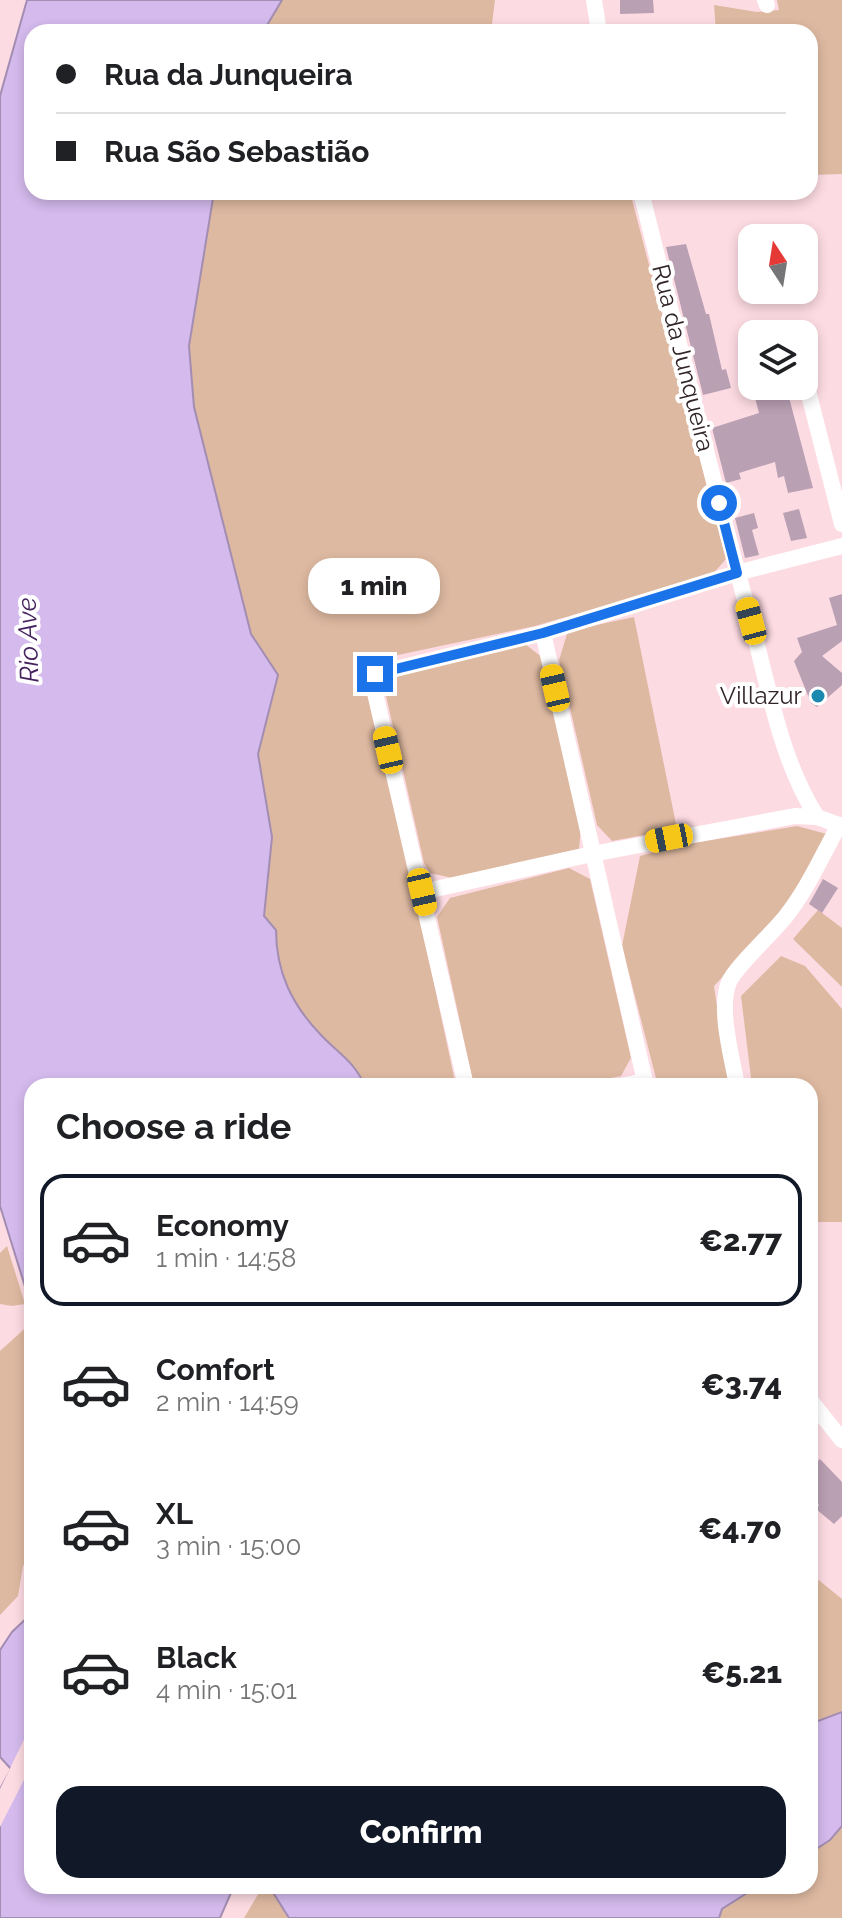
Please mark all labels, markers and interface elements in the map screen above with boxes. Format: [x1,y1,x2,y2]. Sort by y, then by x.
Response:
text: Rua da Junqueira [104,57,353,92]
text: Rua São Sebastião [104,134,370,169]
north arrow [738,224,818,304]
map controls [738,224,818,400]
street label: Rua da Junqueira [646,261,721,455]
button: layers [738,320,818,400]
route start [701,485,737,521]
callout: 1 min [309,558,441,614]
text: 1 min [341,571,407,601]
car [733,595,769,647]
water label: Rio Ave [12,597,44,683]
route end [357,656,393,692]
car [538,662,572,714]
place label: Villazur [720,681,803,710]
marker: Villazur [809,687,827,705]
car [371,724,405,776]
car [643,822,695,854]
car [405,866,439,918]
text: Choose a ride [56,1105,291,1147]
icon: car [60,1204,132,1276]
text: Economy [156,1208,289,1243]
text: €2.77 [699,1223,782,1258]
text: 1 min · 14:58 [156,1243,296,1273]
icon: car [60,1348,132,1420]
text: Comfort [156,1352,275,1387]
text: €3.74 [701,1367,782,1402]
text: 2 min · 14:59 [156,1387,299,1417]
icon: car [60,1492,132,1564]
text: XL [156,1496,193,1531]
text: €4.70 [698,1511,782,1546]
text: 3 min · 15:00 [156,1531,301,1561]
icon: car [60,1636,132,1708]
text: Black [156,1640,237,1675]
text: €5.21 [701,1655,782,1690]
text: 4 min · 15:01 [156,1675,297,1705]
button: Confirm [56,1786,786,1878]

